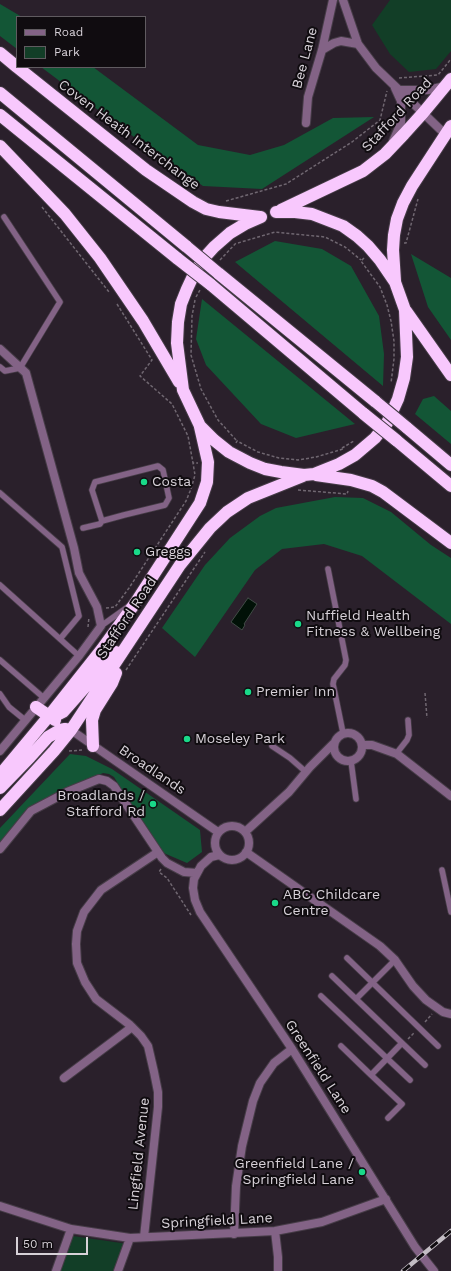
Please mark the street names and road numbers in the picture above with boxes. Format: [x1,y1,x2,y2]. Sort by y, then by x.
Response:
street label: Bee Lane [289,25,321,91]
street label: Stafford Road [358,74,436,156]
street label: Coven Heath Interchange [55,76,203,194]
street label: Stafford Road [93,574,161,662]
street label: Broadlands [115,742,189,798]
street label: Greenfield Lane [281,1017,355,1117]
street label: Lingfield Avenue [125,1097,153,1211]
street label: Springfield Lane [161,1210,273,1232]

